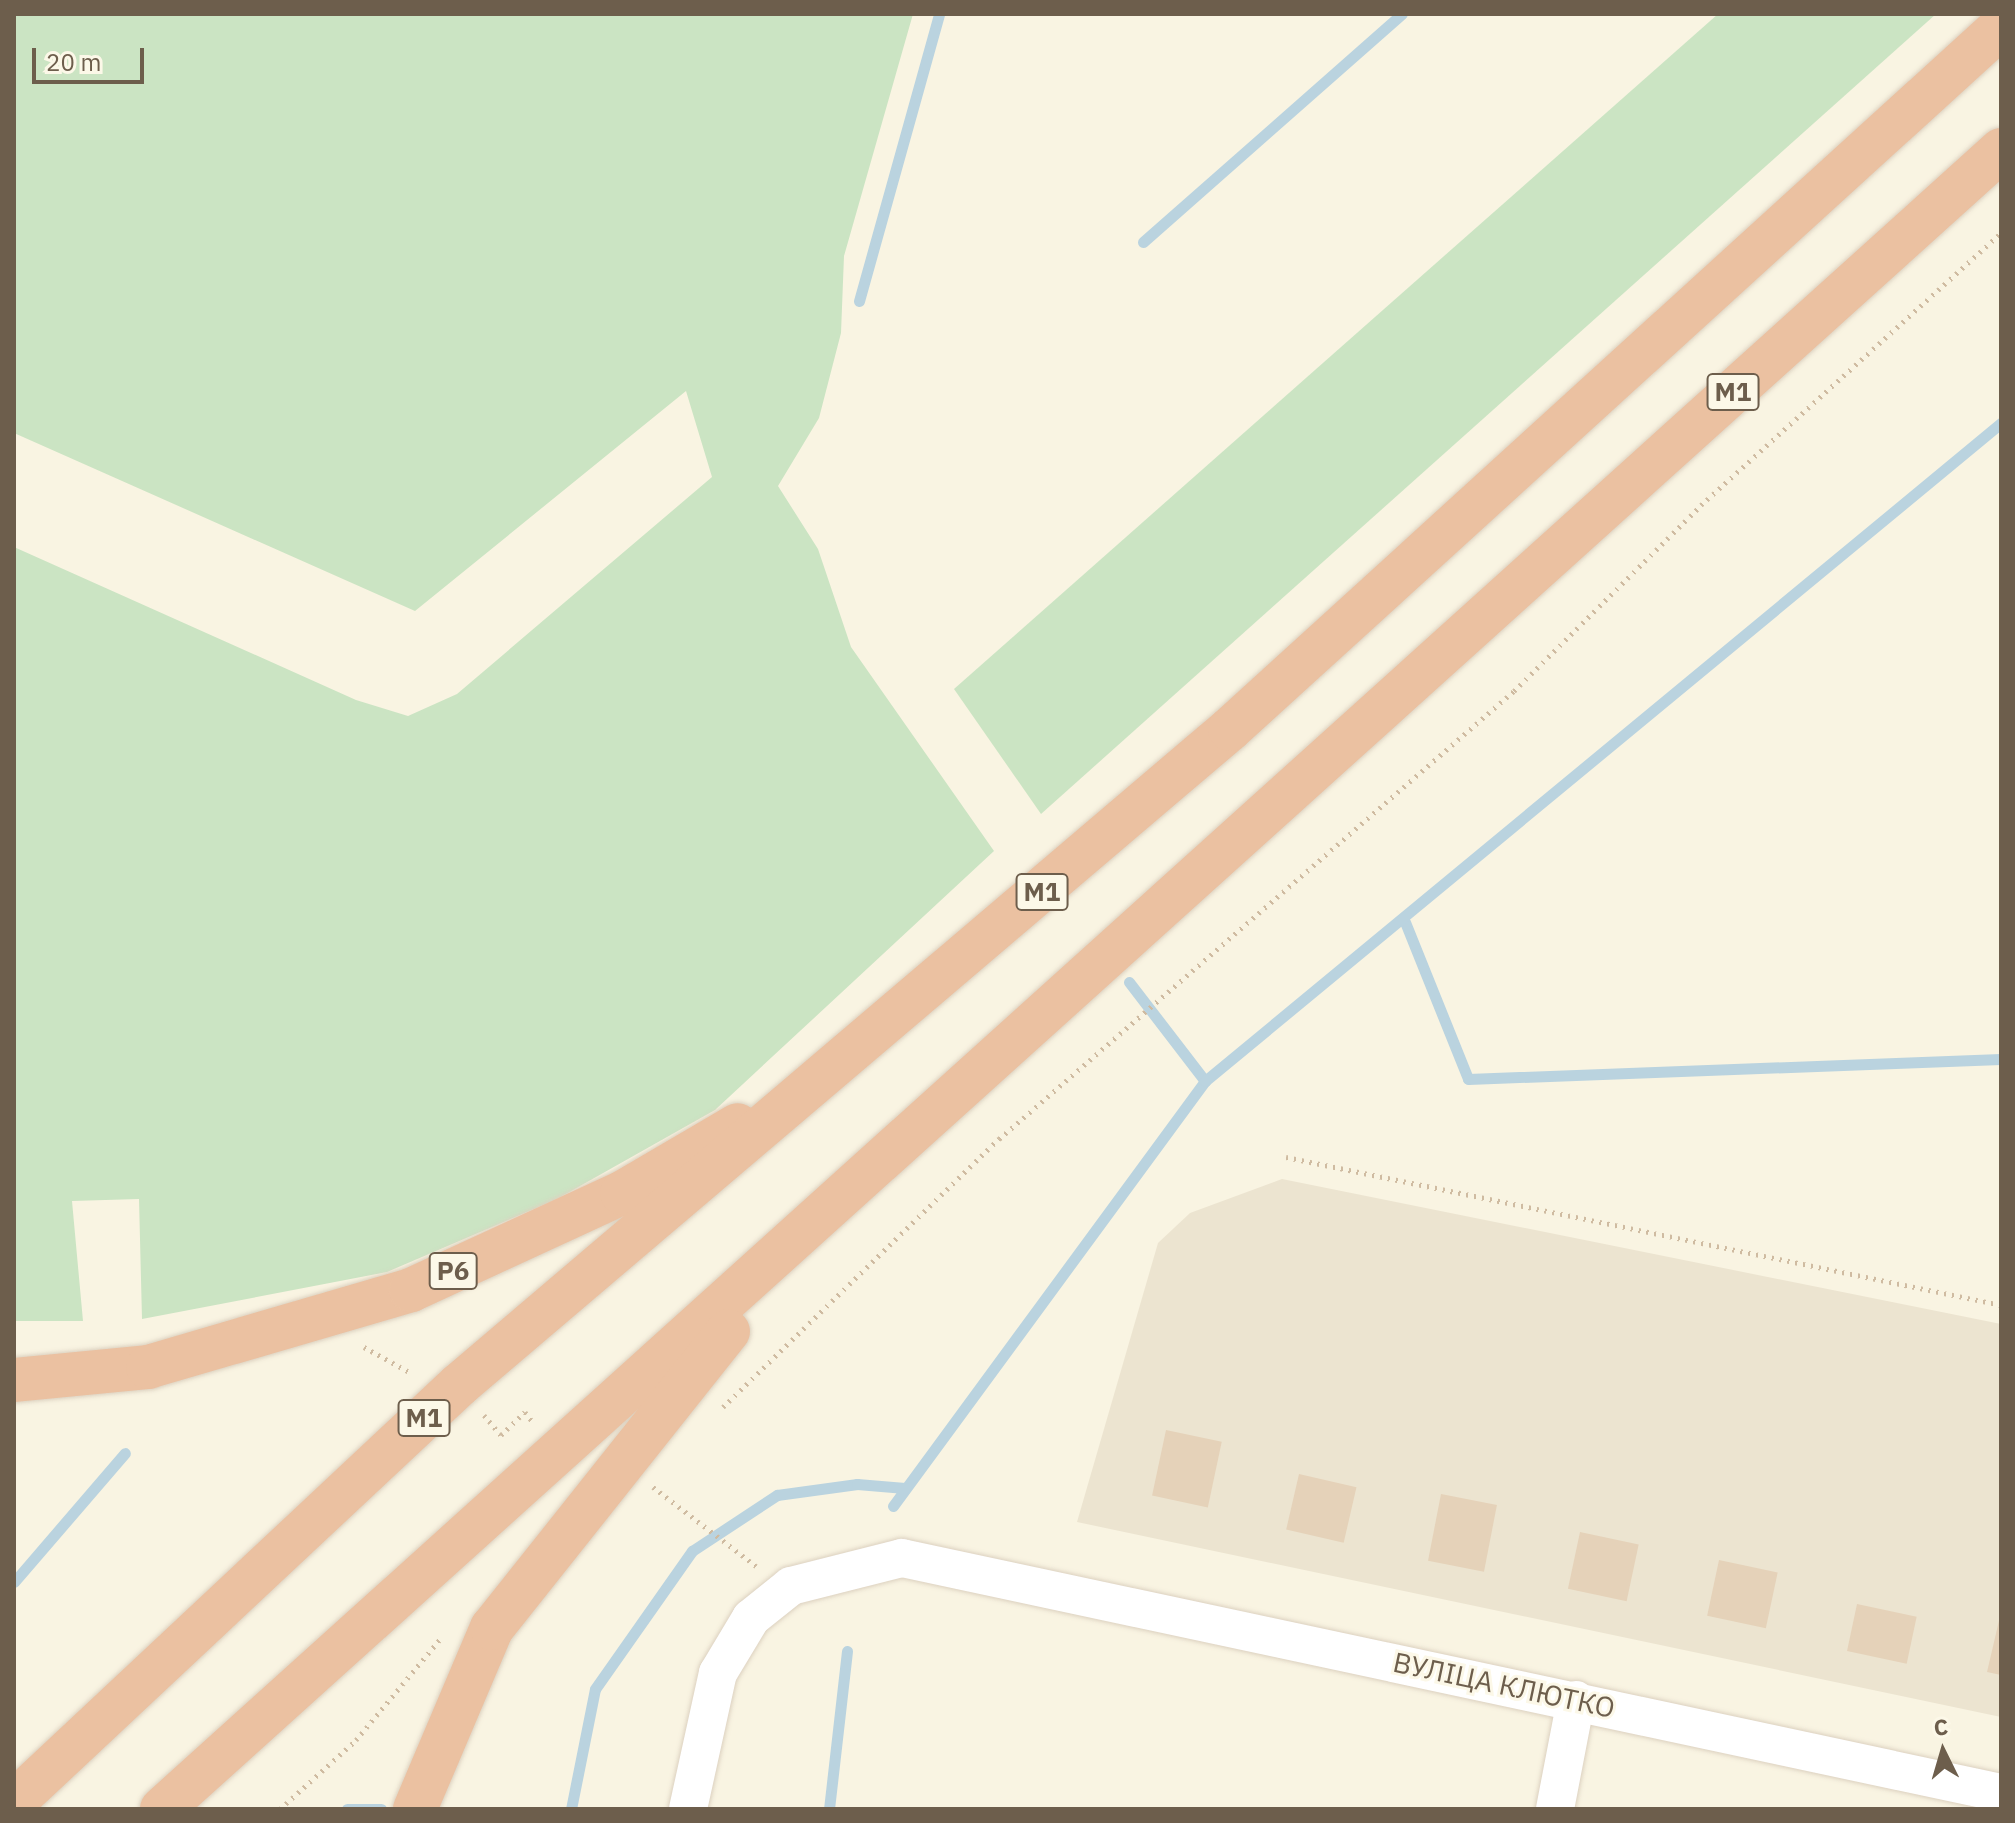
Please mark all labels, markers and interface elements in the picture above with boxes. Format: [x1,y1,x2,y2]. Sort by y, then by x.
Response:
scale bar [36,32,148,82]
text: 20 m [46,46,101,78]
road number: М1 [1705,370,1761,414]
road number: М1 [1014,870,1070,914]
road number: Р6 [427,1249,479,1293]
road number: М1 [396,1396,452,1440]
street label: ВУЛІЦА КЛЮТКО [1390,1645,1618,1725]
north arrow [1903,1711,1983,1791]
text: С [1932,1712,1949,1742]

